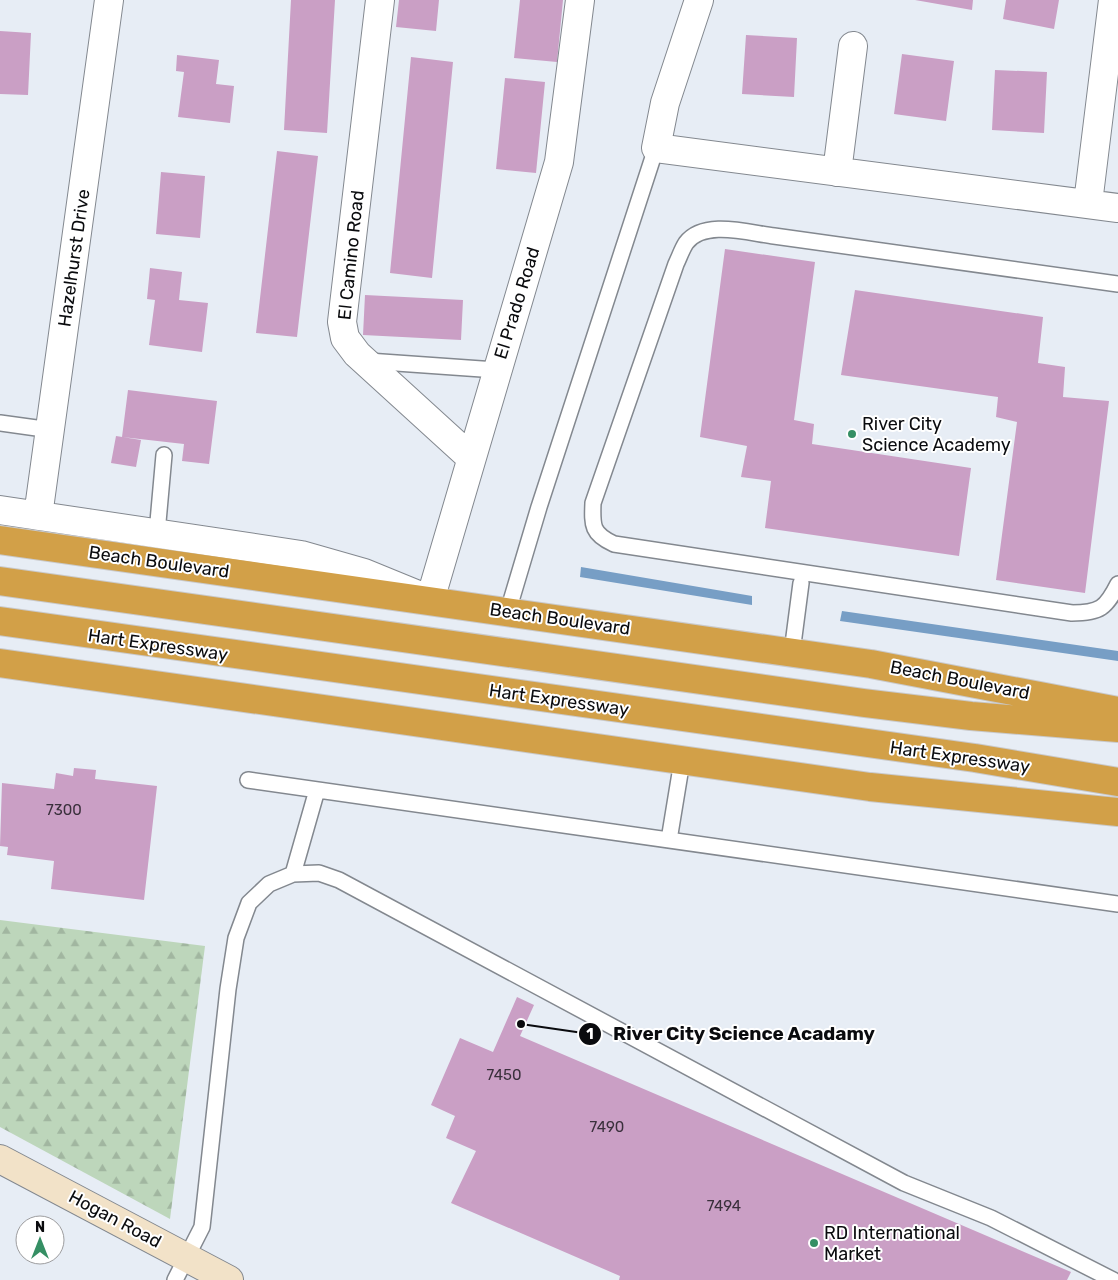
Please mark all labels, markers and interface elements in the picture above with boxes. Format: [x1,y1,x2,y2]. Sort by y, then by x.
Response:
street label: Hazelhurst Drive [53,188,95,328]
street label: El Camino Road [333,189,369,321]
street label: El Prado Road [490,244,544,362]
place label: River City Science Academy [862,413,1011,456]
marker: River City Science Academy [846,428,858,440]
street label: Beach Boulevard [87,541,231,583]
street label: Beach Boulevard [488,598,632,640]
street label: Hart Expressway [87,624,229,666]
street label: Beach Boulevard [888,656,1032,704]
street label: Hart Expressway [488,679,630,721]
street label: Hart Expressway [889,736,1031,778]
house number: 7300 [46,801,82,819]
callout: River City Science Acadamy [578,1017,886,1051]
text: River City Science Acadamy [613,1022,876,1045]
text: 1 [586,1025,594,1043]
house number: 7450 [487,1066,521,1084]
house number: 7490 [590,1118,624,1136]
street label: Hogan Road [65,1185,165,1253]
house number: 7494 [707,1197,741,1215]
north arrow [15,1215,65,1265]
text: N [35,1219,45,1236]
place label: RD International Market [824,1222,960,1265]
marker: RD International Market [808,1237,820,1249]

